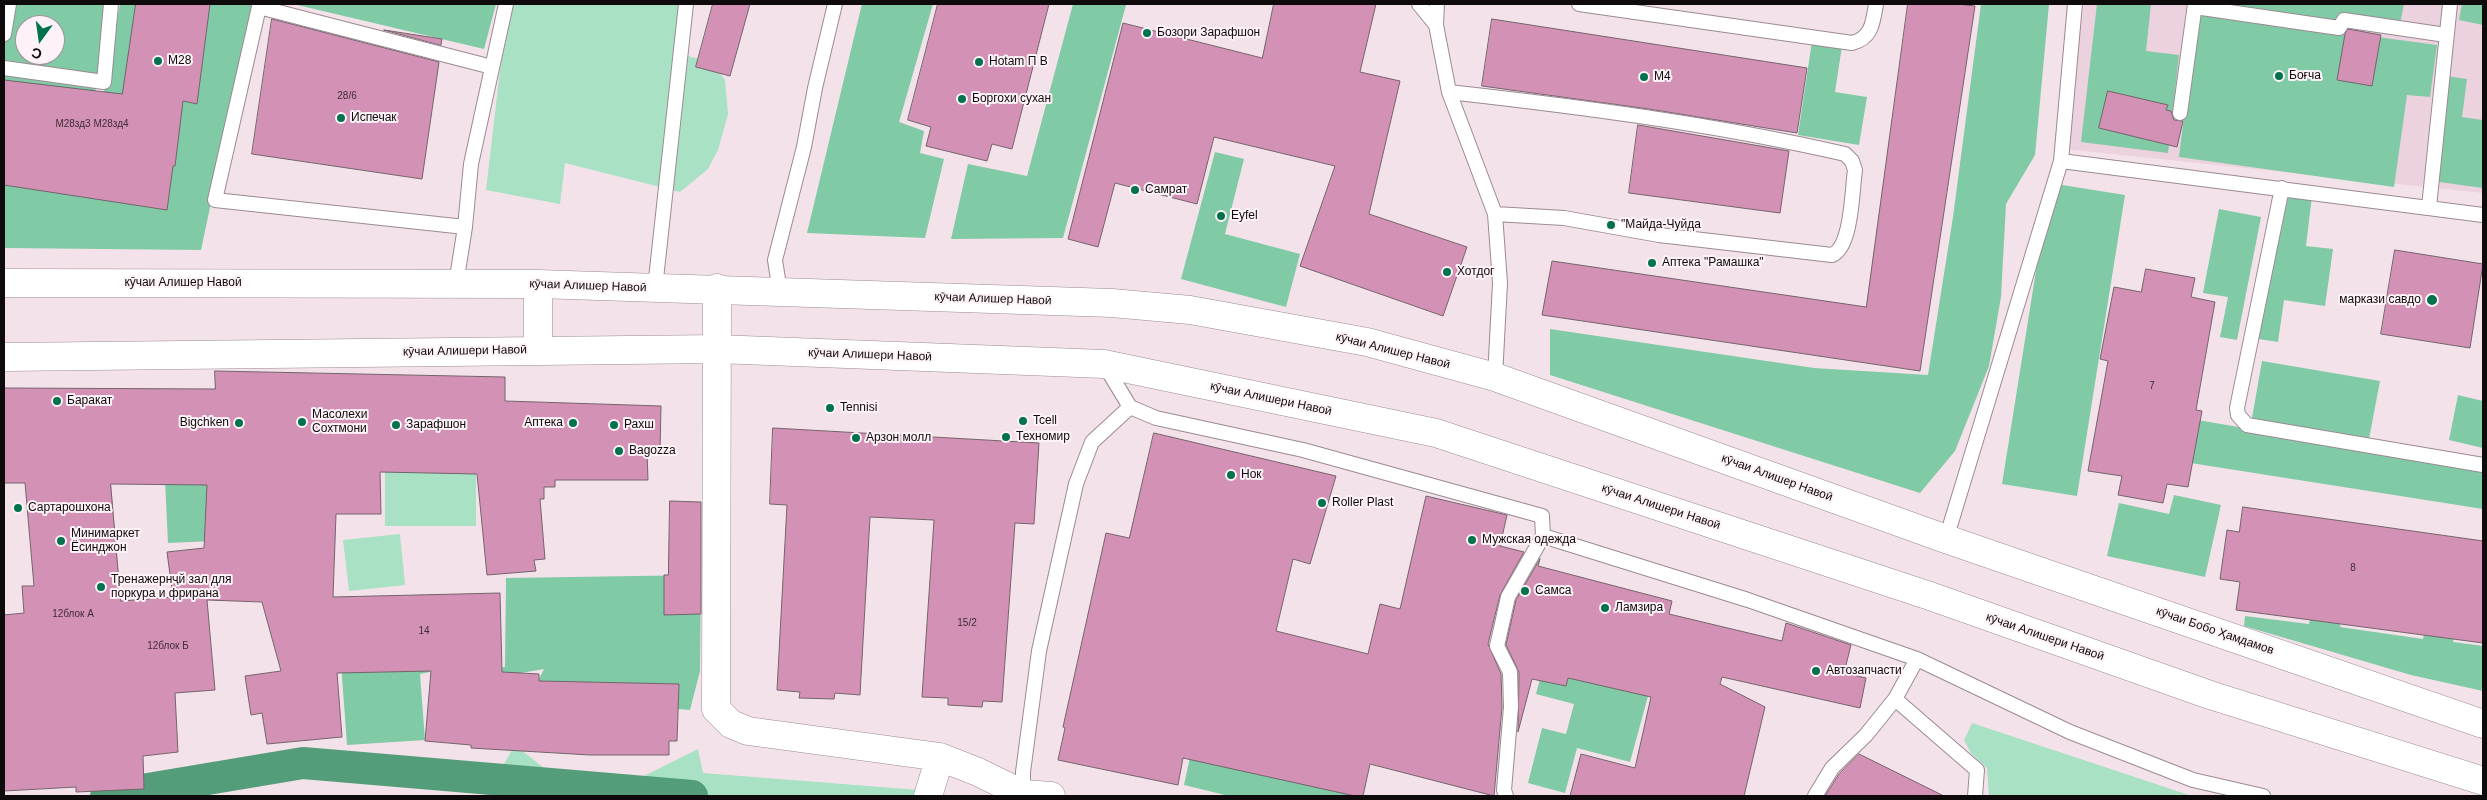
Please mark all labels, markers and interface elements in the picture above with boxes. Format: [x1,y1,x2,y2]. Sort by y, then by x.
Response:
north arrow [15,15,65,65]
place label: Бозори Зарафшон [1157,26,1260,40]
marker: Бозори Зарафшон [1141,27,1153,39]
text: С [30,45,43,63]
place label: М28 [168,54,191,68]
marker: М28 [152,55,164,67]
place label: Hotam П В [989,55,1048,69]
marker: Hotam П В [973,56,985,68]
place label: Боғча [2289,69,2321,83]
place label: М4 [1654,70,1671,84]
marker: Боғча [2273,70,2285,82]
marker: М4 [1638,71,1650,83]
house number: 28/6 [337,90,357,102]
place label: Боргохи сухан [972,92,1051,106]
marker: Боргохи сухан [956,93,968,105]
place label: Испечак [351,111,397,125]
marker: Испечак [335,112,347,124]
house number: М28зд3 М28зд4 [55,118,129,130]
place label: Самрат [1145,183,1187,197]
marker: Самрат [1129,184,1141,196]
place label: Eyfel [1231,209,1258,223]
marker: Eyfel [1215,210,1227,222]
place label: "Майда-Чуйда [1621,218,1701,232]
marker: "Майда-Чуйда [1605,219,1617,231]
place label: Аптека "Рамашка" [1662,256,1764,270]
marker: Аптека "Рамашка" [1646,257,1658,269]
place label: Хотдог [1457,265,1494,279]
marker: Хотдог [1441,266,1453,278]
street label: кӯчаи Алишер Навоӣ [124,276,242,290]
street label: кӯчаи Алишер Навоӣ [529,277,647,295]
street label: кӯчаи Алишер Навоӣ [934,290,1052,308]
place label: маркази савдо [2339,293,2421,307]
marker: маркази савдо [2425,293,2439,307]
street label: кӯчаи Алишер Навоӣ [1334,330,1452,372]
street label: кӯчаи Алишери Навоӣ [403,343,527,359]
street label: кӯчаи Алишери Навоӣ [808,346,932,364]
street label: кӯчаи Алишери Навоӣ [1209,379,1333,419]
house number: 7 [2149,380,2155,392]
place label: Баракат [67,394,112,408]
marker: Баракат [51,395,63,407]
place label: Tennisi [840,401,877,415]
marker: Tennisi [824,402,836,414]
place label: Масолехи Сохтмони [312,408,367,436]
place label: Tcell [1033,414,1057,428]
marker: Tcell [1017,415,1029,427]
place label: Bigchken [180,416,229,430]
marker: Масолехи Сохтмони [296,416,308,428]
place label: Аптека [524,416,563,430]
marker: Bigchken [233,417,245,429]
marker: Аптека [567,417,579,429]
place label: Зарафшон [406,418,466,432]
place label: Рахш [624,418,654,432]
marker: Зарафшон [390,419,402,431]
marker: Рахш [608,419,620,431]
place label: Техномир [1016,430,1070,444]
place label: Арзон молл [866,431,931,445]
marker: Техномир [1000,431,1012,443]
marker: Арзон молл [850,432,862,444]
place label: Bagozza [629,444,676,458]
marker: Bagozza [613,445,625,457]
street label: кӯчаи Алишер Навоӣ [1719,451,1835,505]
place label: Нок [1241,468,1262,482]
marker: Нок [1225,469,1237,481]
street label: кӯчаи Алишери Навоӣ [1600,481,1722,533]
place label: Roller Plast [1332,496,1393,510]
marker: Roller Plast [1316,497,1328,509]
place label: Сартарошхона [28,501,111,515]
marker: Сартарошхона [12,502,24,514]
place label: Минимаркет Ёсинджон [71,527,140,555]
place label: Мужская одежда [1482,533,1576,547]
marker: Мужская одежда [1466,534,1478,546]
marker: Минимаркет Ёсинджон [55,535,67,547]
house number: 8 [2350,562,2356,574]
place label: Тренажернҷй зал для поркура и фрирана [111,573,232,601]
marker: Тренажернҷй зал для поркура и фрирана [95,581,107,593]
place label: Самса [1535,584,1571,598]
marker: Самса [1519,585,1531,597]
place label: Ламзира [1615,601,1663,615]
marker: Ламзира [1599,602,1611,614]
street label: кӯчаи Бобо Ҳамдамов [2154,604,2276,658]
house number: 12блок А [52,608,94,620]
street label: кӯчаи Алишери Навоӣ [1984,610,2106,664]
house number: 15/2 [957,617,977,629]
house number: 14 [418,625,430,637]
house number: 12блок Б [147,640,189,652]
place label: Автозапчасти [1826,664,1902,678]
marker: Автозапчасти [1810,665,1822,677]

